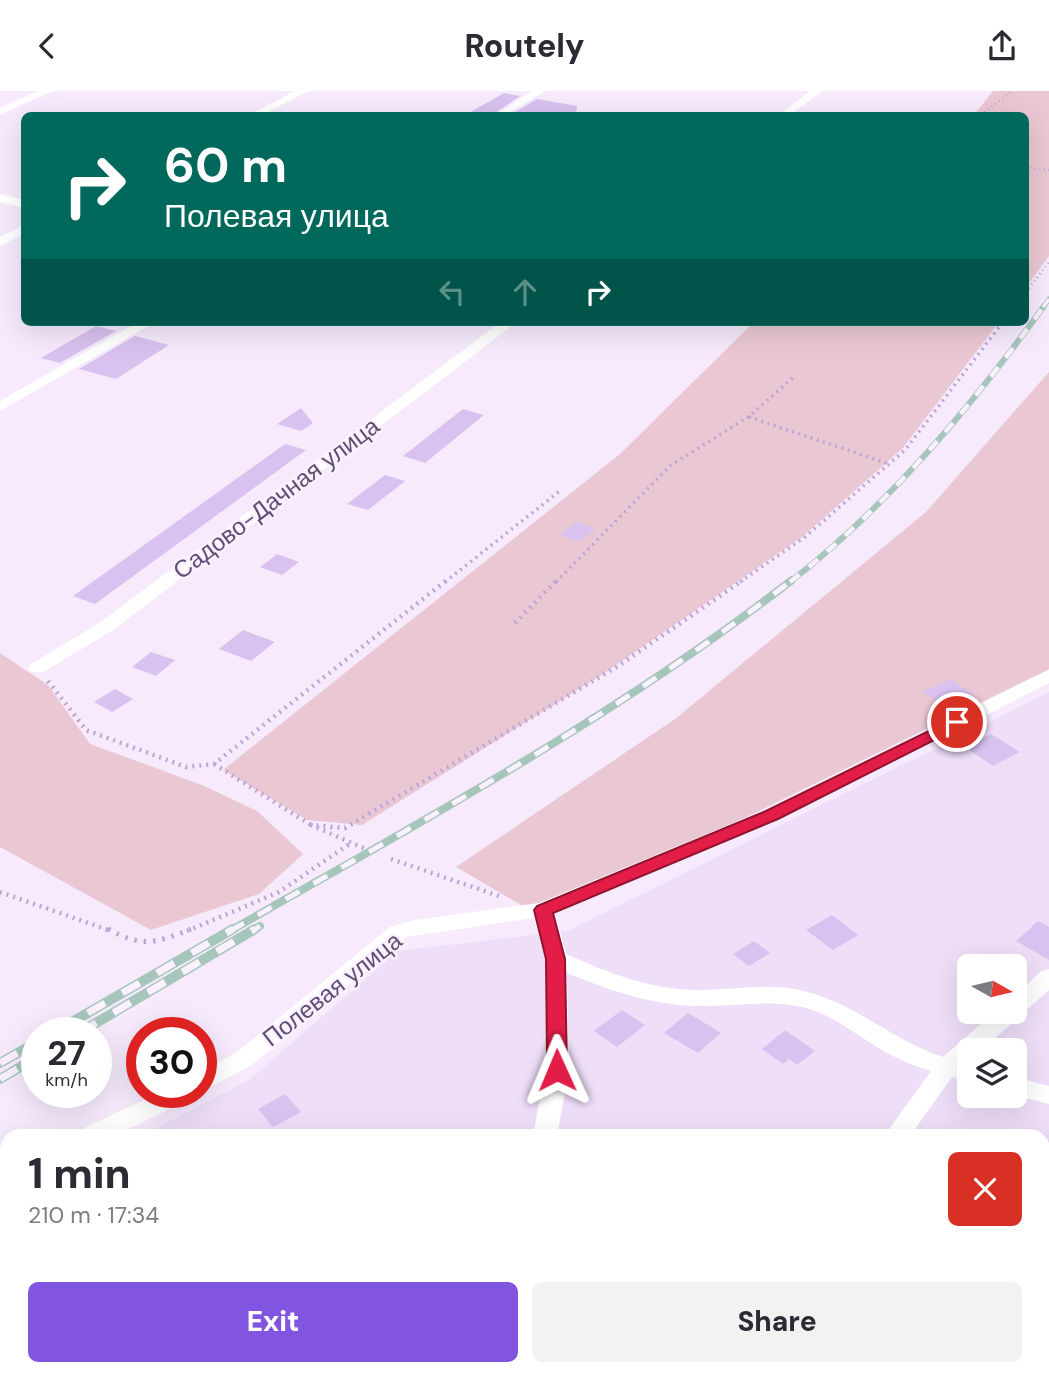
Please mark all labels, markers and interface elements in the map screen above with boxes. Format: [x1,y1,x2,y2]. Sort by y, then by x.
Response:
text: Routely [465,25,584,67]
icon: back [28,27,66,65]
icon: share [983,27,1021,65]
text: 60 m [164,133,287,197]
icon: right [49,140,140,231]
text: Полевая улица [164,195,389,237]
icon: left [433,273,471,311]
icon: ahead [506,273,544,311]
icon: right [579,273,617,311]
street label: Садово-Дачная улица [167,410,386,586]
pin [927,692,987,752]
icon: arrive [938,703,976,741]
street label: Полевая улица [256,924,408,1053]
north arrow [957,954,1027,1024]
map controls [957,954,1027,1108]
speed limit sign: 30 [126,1017,217,1108]
text: 27 [47,1030,86,1076]
position arrow [520,1033,594,1107]
button: layers [957,1038,1027,1108]
text: km/h [45,1068,88,1092]
text: 1 min [28,1146,131,1201]
button: close [948,1152,1022,1226]
text: 210 m · 17:34 [28,1200,159,1230]
button: Exit [28,1282,518,1362]
button: Share [532,1282,1022,1362]

